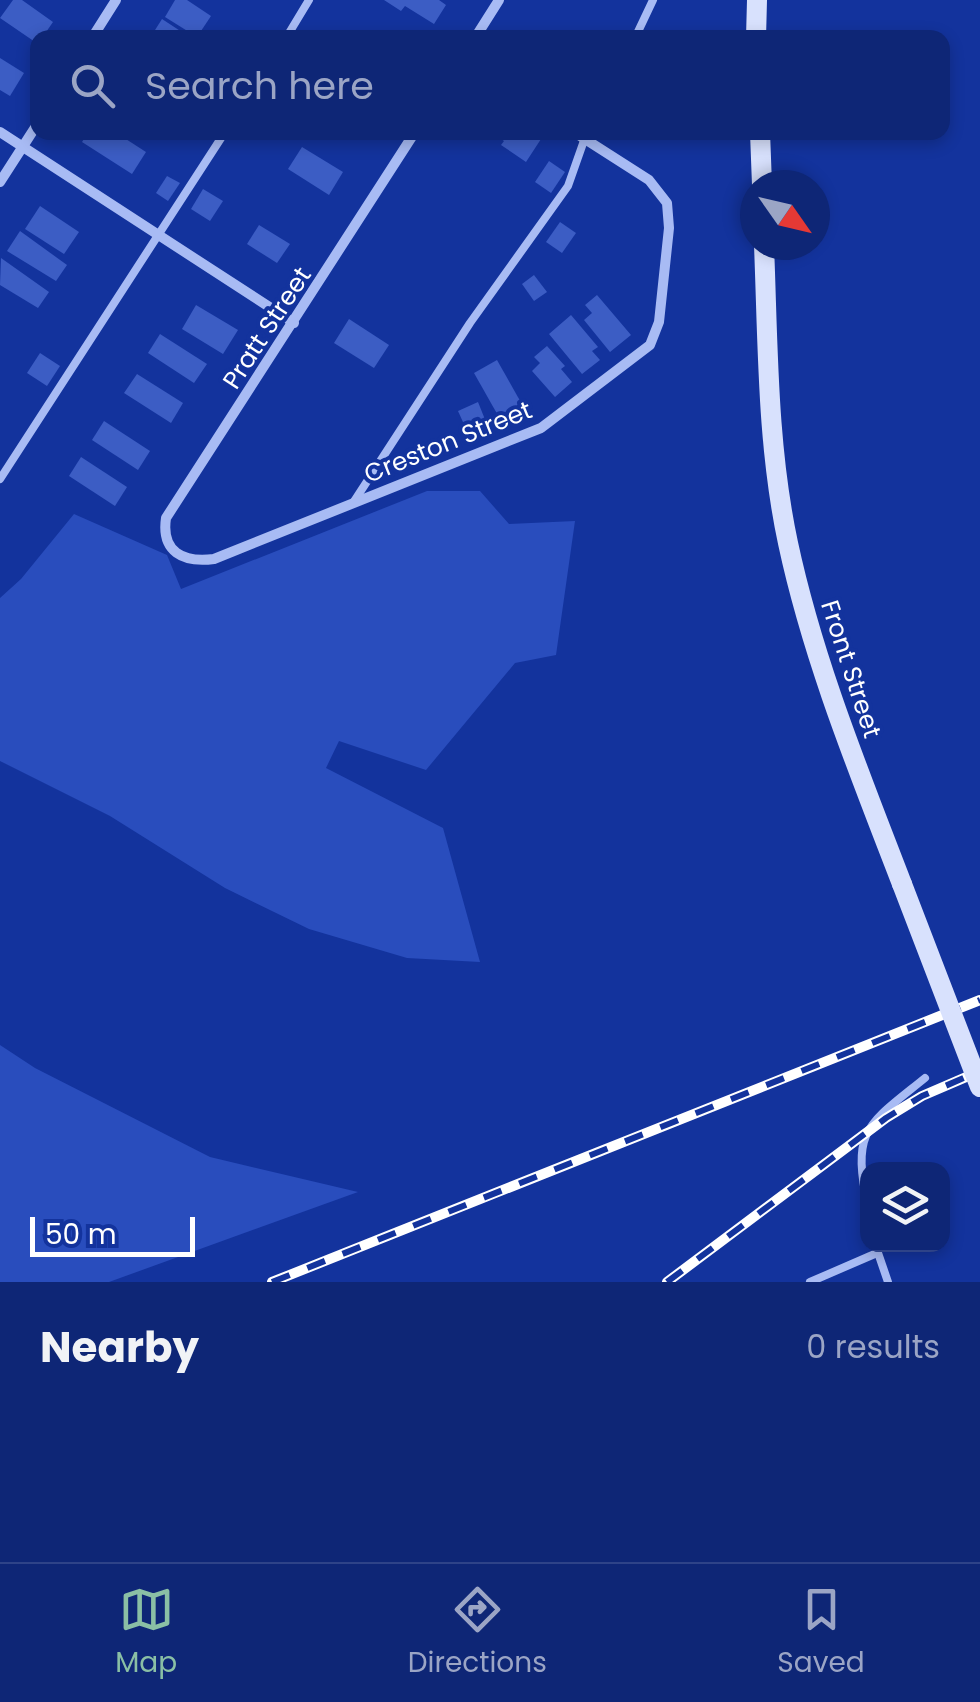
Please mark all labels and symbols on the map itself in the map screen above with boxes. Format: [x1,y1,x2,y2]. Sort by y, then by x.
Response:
north arrow [740,170,830,260]
street label: Pratt Street [215,260,319,396]
street label: Creston Street [359,392,537,492]
street label: Front Street [812,596,890,742]
scale bar [30,1212,195,1256]

